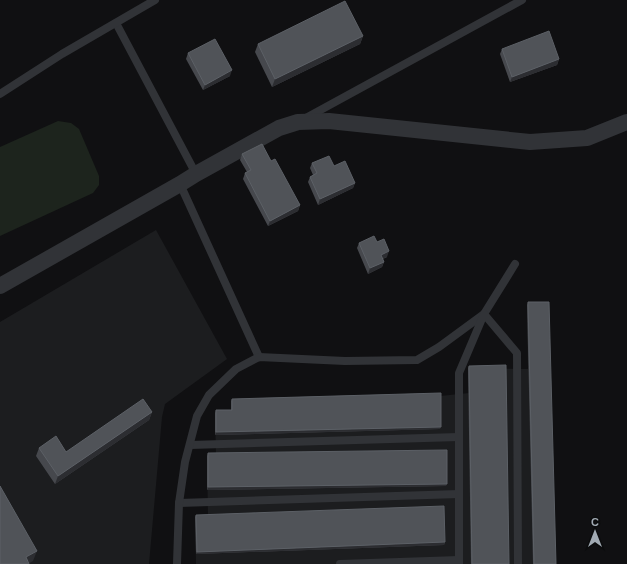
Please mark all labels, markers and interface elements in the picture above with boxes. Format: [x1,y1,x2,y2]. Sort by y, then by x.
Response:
north arrow [575,512,615,552]
text: С [591,516,599,528]

